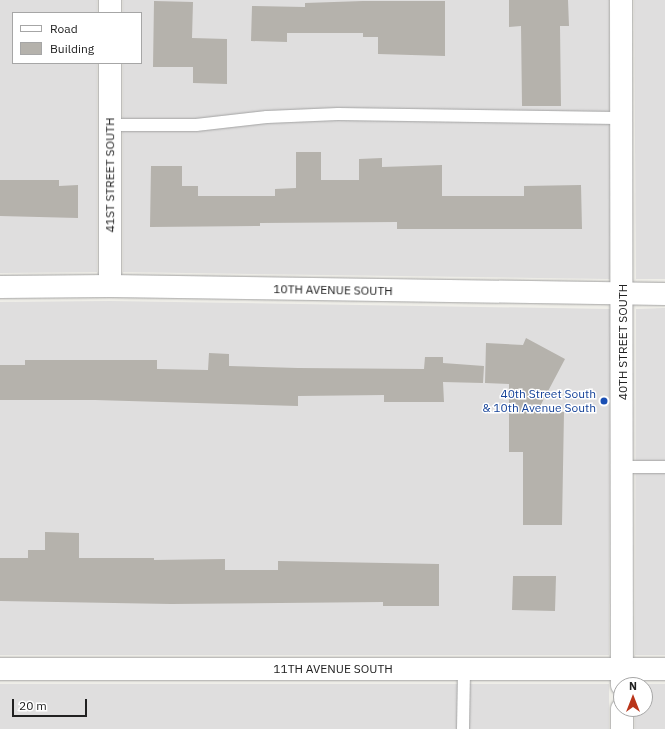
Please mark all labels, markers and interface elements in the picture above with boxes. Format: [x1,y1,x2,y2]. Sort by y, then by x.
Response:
legend [12,12,142,64]
text: Road [50,21,78,36]
text: Building [50,41,94,56]
street label: 41ST STREET SOUTH [103,118,117,232]
street label: 10TH AVENUE SOUTH [273,282,393,298]
street label: 40TH STREET SOUTH [616,284,630,400]
place label: 40th Street South & 10th Avenue South [482,387,596,415]
marker: 40th Street South & 10th Avenue South [599,396,609,406]
street label: 11TH AVENUE SOUTH [273,662,393,676]
north arrow [613,677,653,717]
text: N [629,679,637,693]
scale bar [14,691,89,717]
text: 20 m [19,698,47,713]

